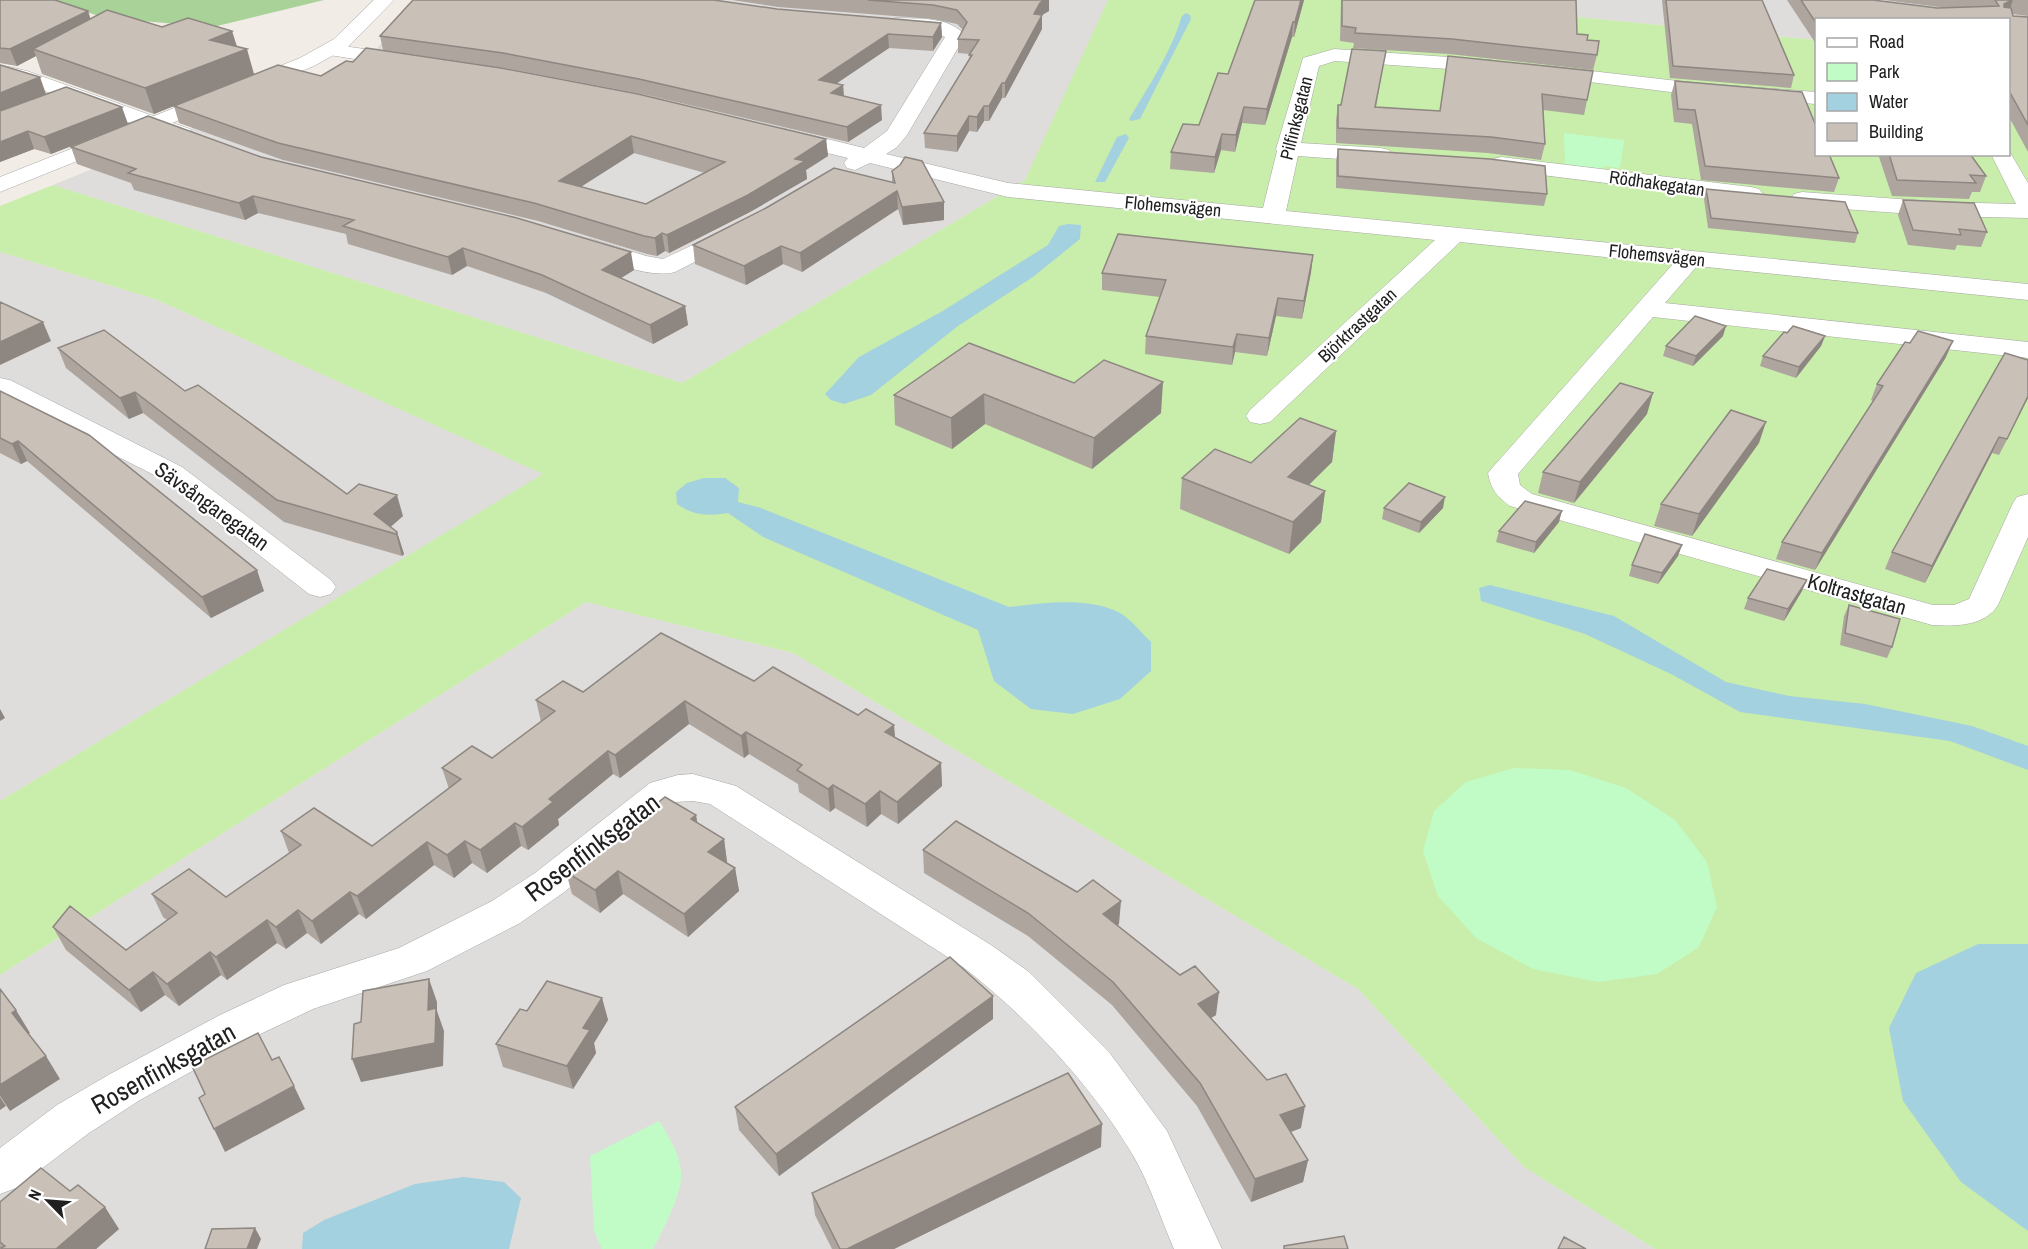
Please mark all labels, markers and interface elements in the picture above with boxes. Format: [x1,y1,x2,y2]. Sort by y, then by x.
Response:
legend [1815,18,2010,156]
text: Road [1869,29,1904,54]
text: Park [1869,59,1900,84]
street label: Pilfinksgatan [1274,74,1318,162]
text: Water [1869,89,1908,114]
text: Building [1869,119,1924,144]
street label: Rödhakegatan [1608,164,1706,202]
street label: Flohemsvägen [1124,189,1222,223]
street label: Flohemsvägen [1608,238,1706,272]
street label: Björktrastgatan [1312,282,1402,368]
street label: Sävsångaregatan [149,455,275,557]
street label: Koltrastgatan [1804,566,1910,622]
street label: Rosenfinksgatan [518,785,666,909]
street label: Rosenfinksgatan [85,1014,241,1122]
north arrow [18,1171,78,1231]
text: N [22,1186,46,1204]

